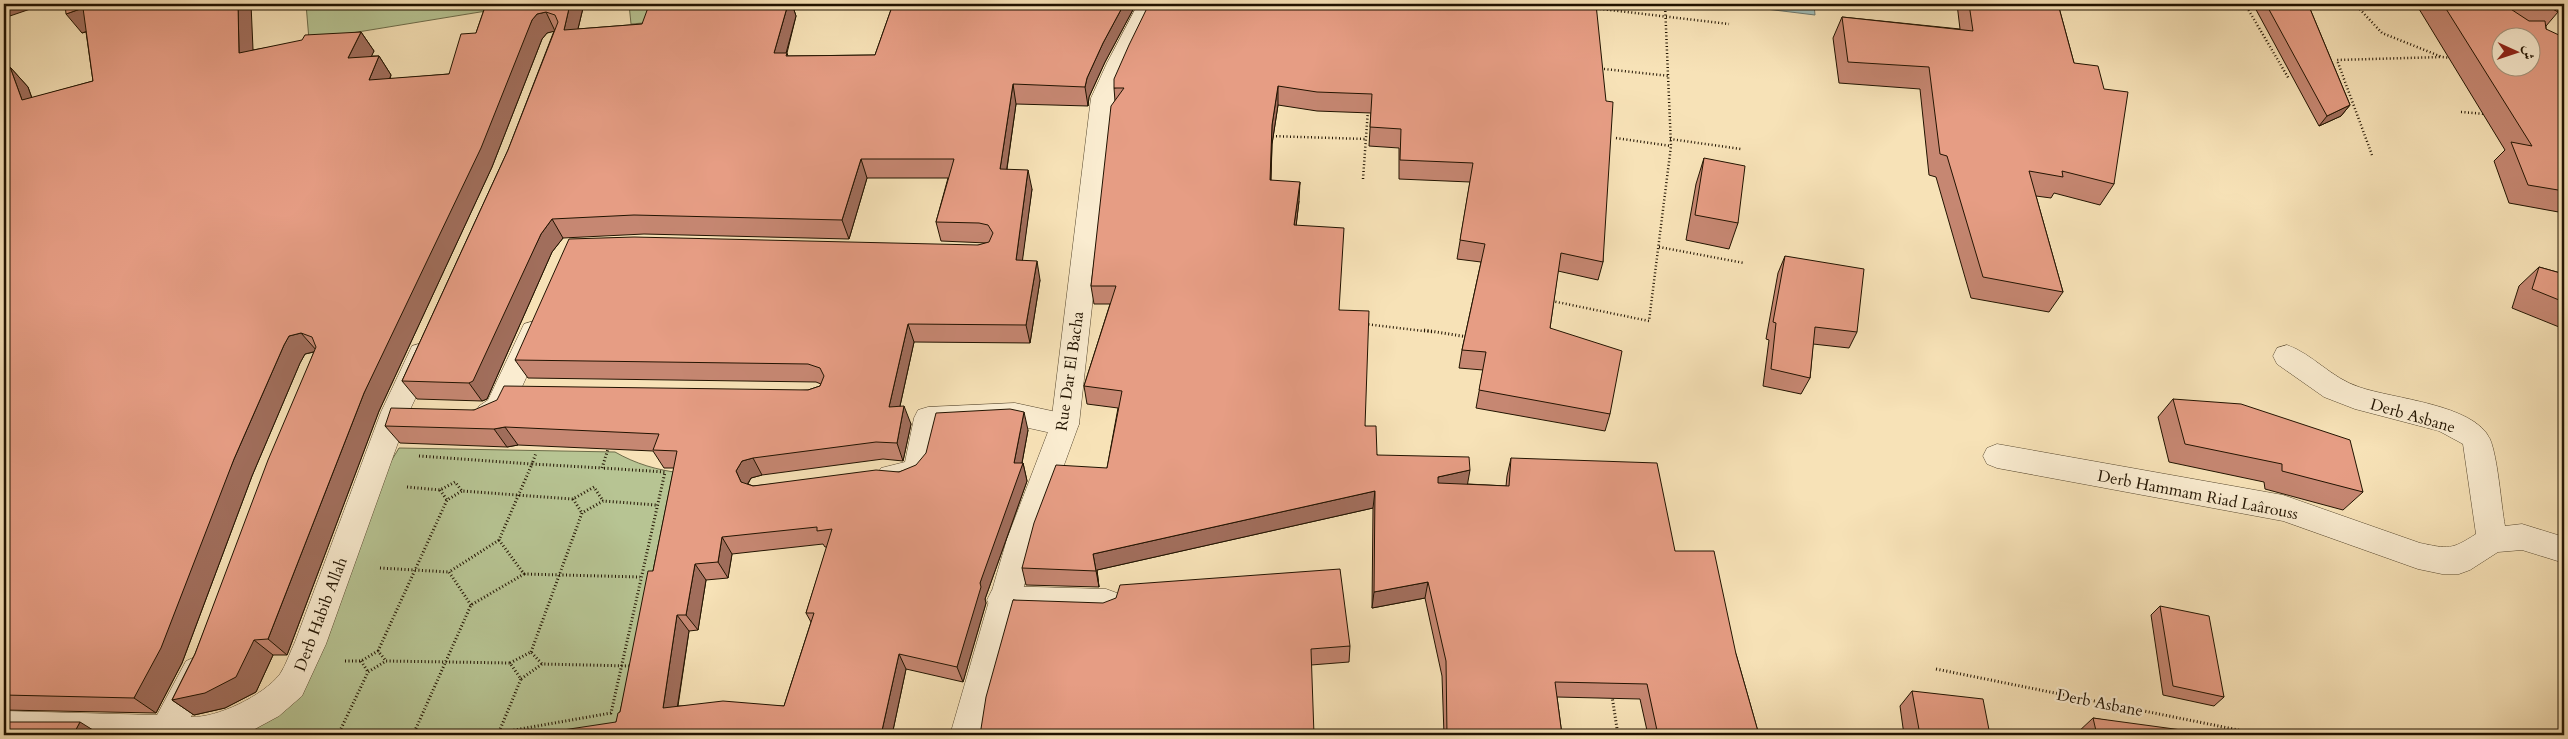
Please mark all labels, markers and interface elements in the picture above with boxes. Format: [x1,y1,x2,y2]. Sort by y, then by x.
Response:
north arrow [2490,28,2540,78]
text: ش [2519,45,2538,60]
street label: Rue Dar El Bacha [1051,310,1089,432]
street label: Derb Asbane [2368,393,2458,439]
street label: Derb Hammam Riad Laârouss [2096,465,2300,525]
street label: Derb Habib Allah [289,554,353,675]
street label: Derb Asbane [2055,684,2145,722]

